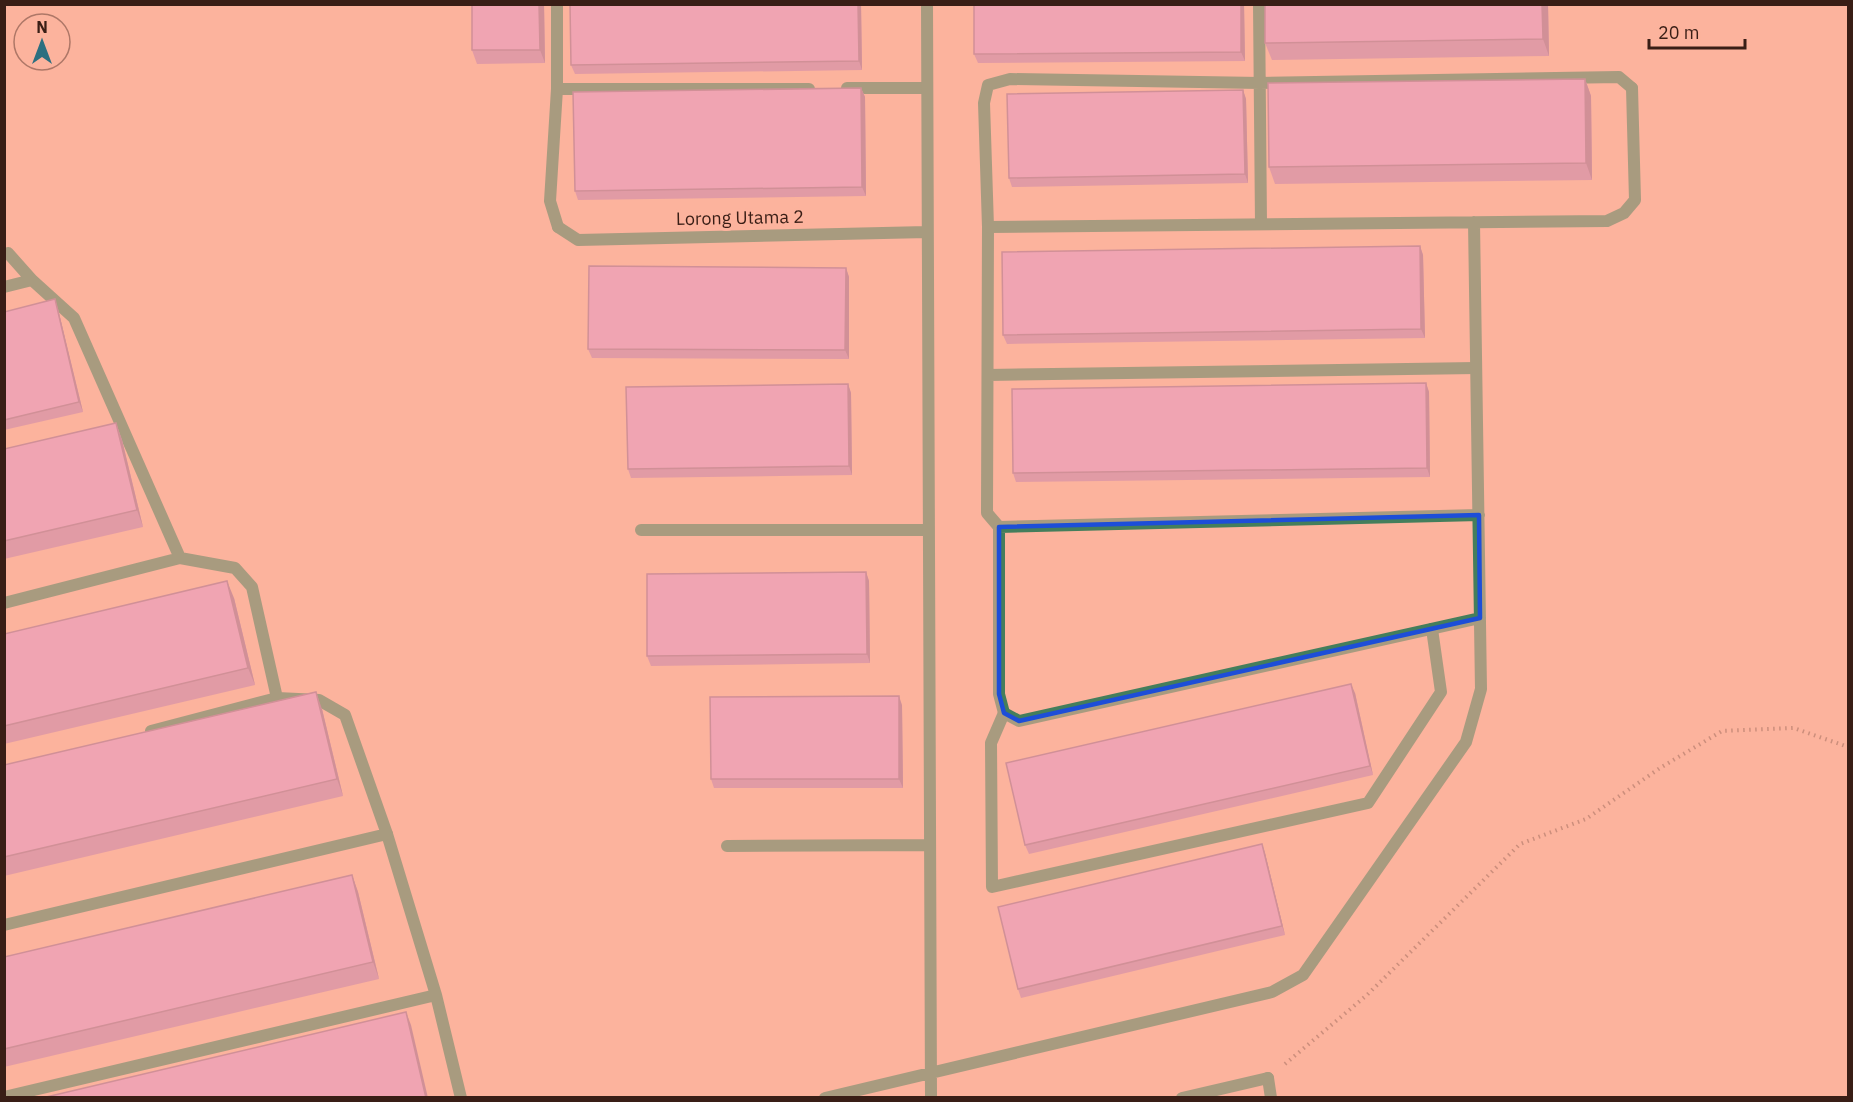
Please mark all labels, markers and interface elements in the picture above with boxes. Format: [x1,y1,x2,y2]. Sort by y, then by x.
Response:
north arrow [12,12,72,72]
scale bar [1649,12,1745,50]
text: N [36,17,48,37]
text: 20 m [1658,21,1700,44]
street label: Lorong Utama 2 [676,205,804,230]

